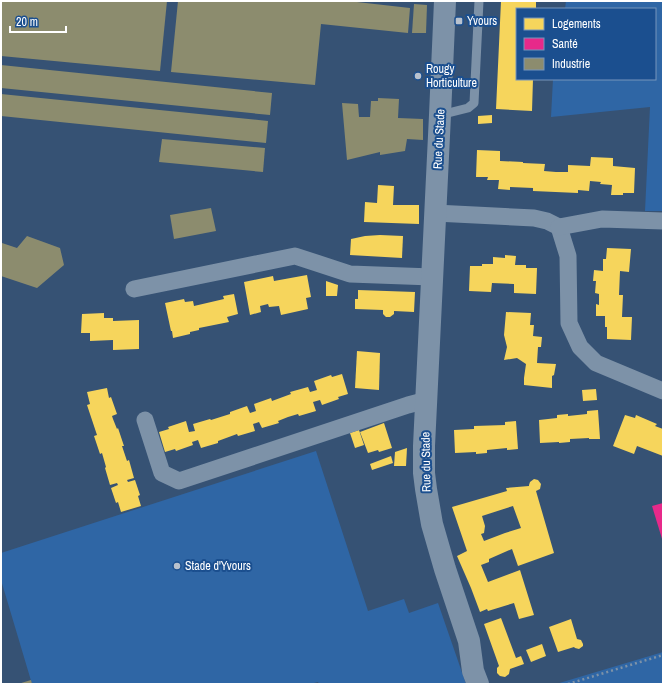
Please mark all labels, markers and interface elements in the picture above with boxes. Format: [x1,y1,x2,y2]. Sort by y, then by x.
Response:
scale bar [10,8,66,34]
legend [516,8,656,80]
place label: Yvours [467,13,497,29]
text: 20 m [16,14,38,30]
marker: Yvours [454,16,464,26]
text: Logements [552,16,601,32]
text: Santé [552,36,578,52]
text: Industrie [552,56,590,72]
place label: Rougy Horticulture [426,61,477,91]
marker: Rougy Horticulture [413,71,423,81]
street label: Rue du Stade [429,109,449,169]
street label: Rue du Stade [417,432,435,492]
place label: Stade d'Yvours [185,558,251,574]
marker: Stade d'Yvours [172,561,182,571]

